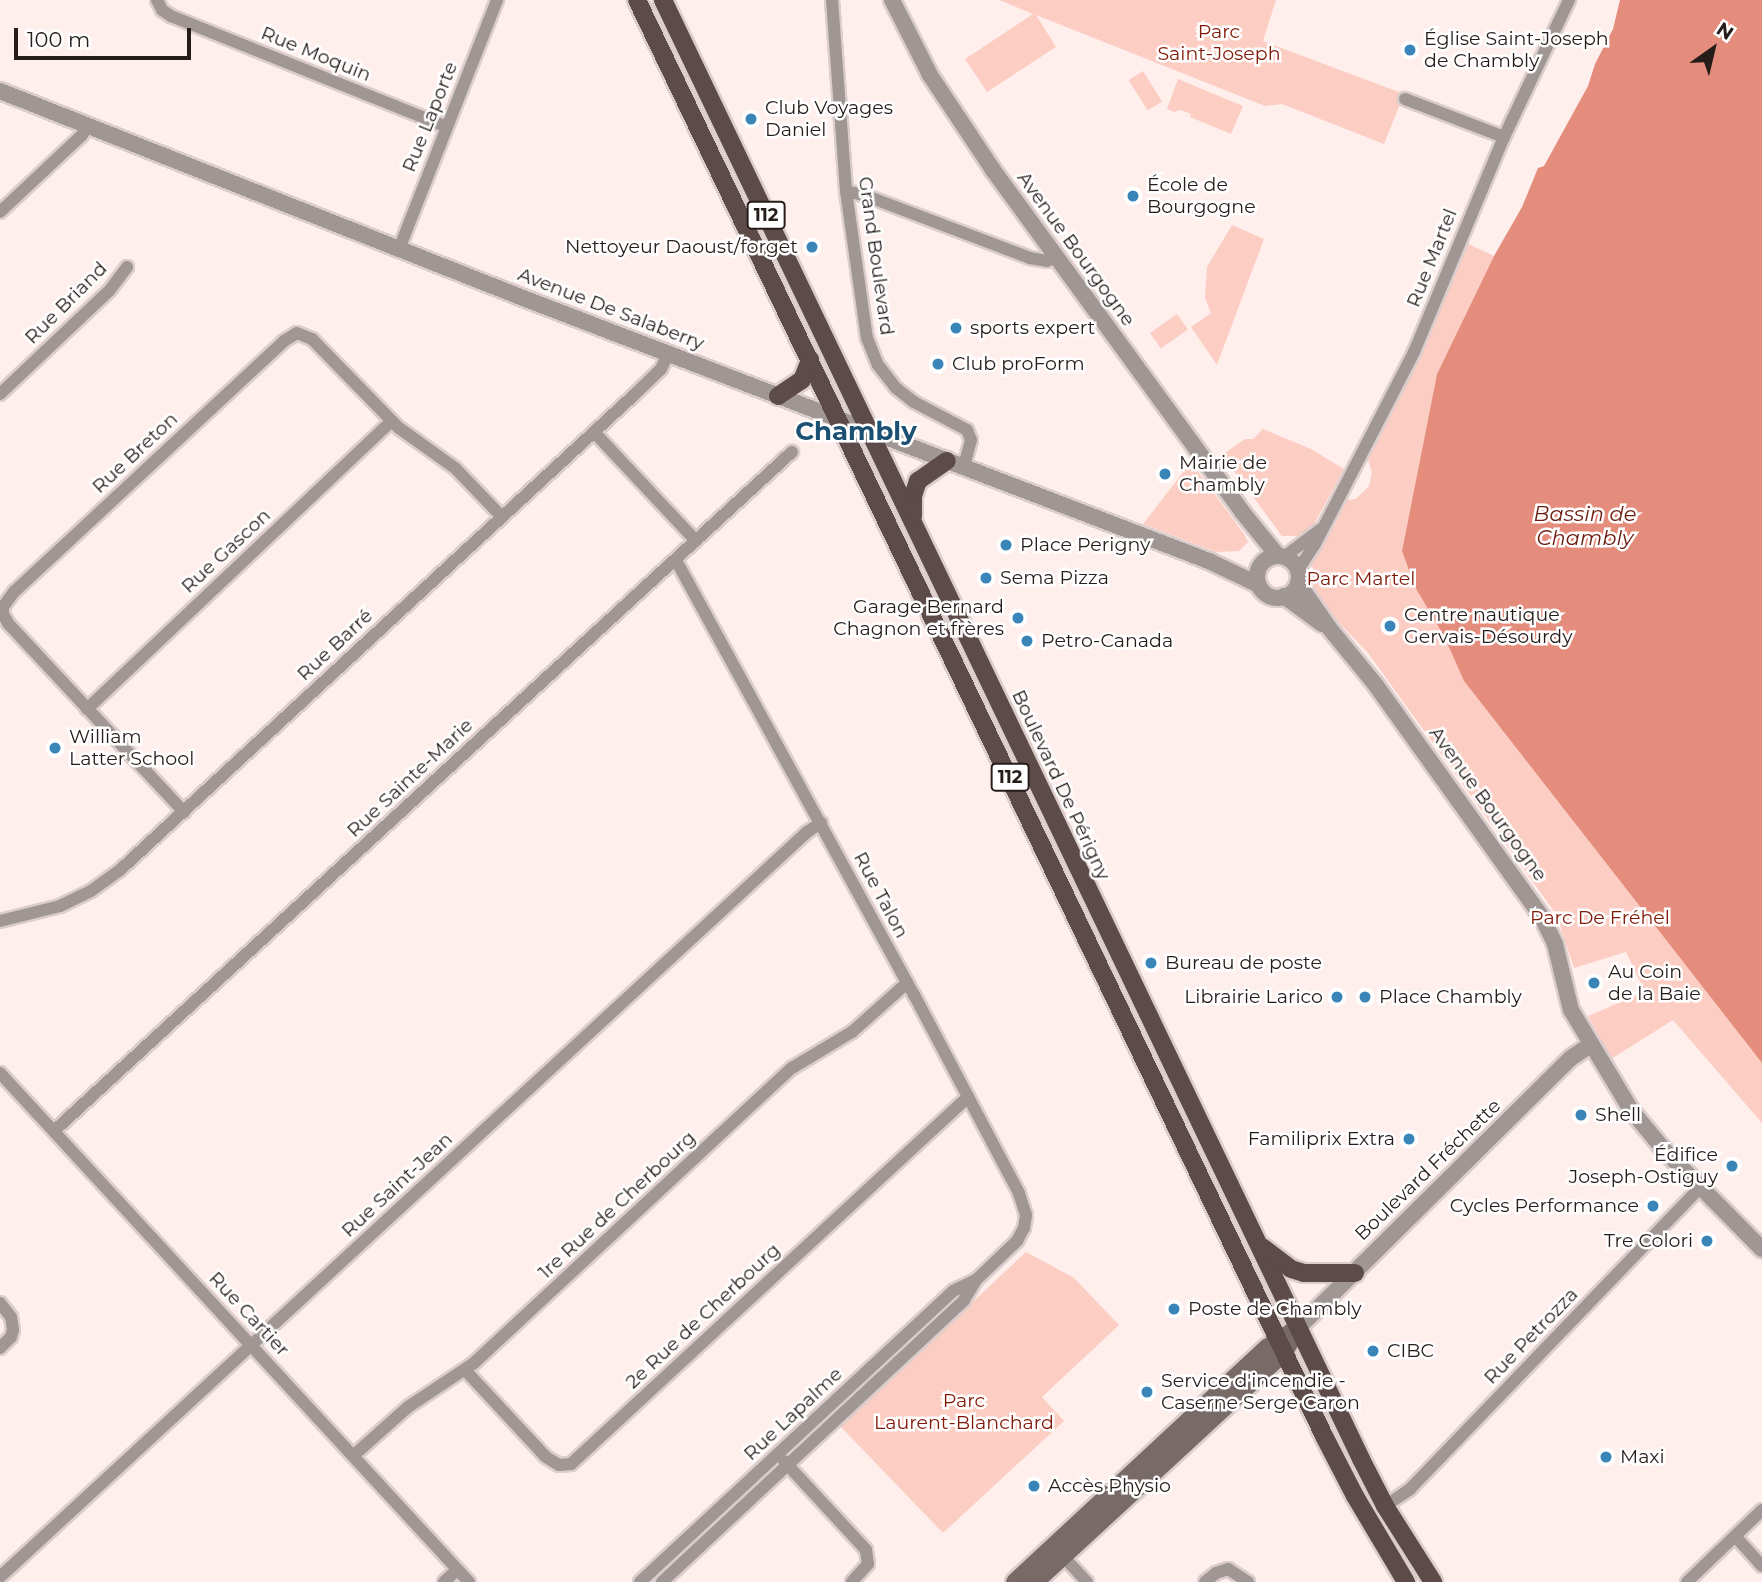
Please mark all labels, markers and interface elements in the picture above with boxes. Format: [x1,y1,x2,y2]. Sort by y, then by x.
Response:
scale bar [18,14,194,58]
north arrow [1678,14,1748,84]
text: N [1712,17,1738,45]
park label: Parc Saint-Joseph [1157,21,1281,65]
street label: Rue Moquin [258,22,374,86]
text: 100 m [27,27,90,52]
place label: Église Saint-Joseph de Chambly [1424,28,1609,72]
marker: Église Saint-Joseph de Chambly [1402,42,1418,58]
street label: Rue Laporte [398,59,462,175]
place label: Club Voyages Daniel [765,97,893,141]
marker: Club Voyages Daniel [743,111,759,127]
street label: Avenue Bourgogne [1012,167,1140,331]
place label: École de Bourgogne [1147,174,1256,218]
street label: Grand Boulevard [854,175,898,337]
marker: École de Bourgogne [1125,188,1141,204]
road number: 112 [745,200,787,230]
street label: Rue Martel [1402,205,1462,311]
place label: Nettoyeur Daoust/forget [565,236,798,258]
marker: Nettoyeur Daoust/forget [804,239,820,255]
street label: Rue Briand [20,257,112,349]
street label: Avenue De Salaberry [515,263,707,355]
place label: sports expert [970,317,1095,339]
marker: sports expert [948,320,964,336]
place label: Club proForm [952,353,1085,375]
marker: Club proForm [930,356,946,372]
street label: Rue Breton [88,408,182,498]
district label: Chambly [795,416,917,448]
place label: Mairie de Chambly [1179,452,1267,496]
marker: Mairie de Chambly [1157,466,1173,482]
water label: Bassin de Chambly [1534,501,1636,551]
street label: Rue Gascon [177,504,275,598]
place label: Place Perigny [1020,534,1150,556]
marker: Place Perigny [998,537,1014,553]
place label: Sema Pizza [1000,567,1109,589]
park label: Parc Martel [1307,568,1415,590]
marker: Sema Pizza [978,570,994,586]
place label: Garage Bernard Chagnon et frères [833,596,1004,640]
street label: Rue Barré [293,604,377,686]
place label: Centre nautique Gervais-Désourdy [1404,604,1572,648]
marker: Garage Bernard Chagnon et frères [1010,610,1026,626]
marker: Centre nautique Gervais-Désourdy [1382,618,1398,634]
place label: Petro-Canada [1041,630,1173,652]
marker: Petro-Canada [1019,633,1035,649]
street label: Boulevard De Périgny [1007,686,1115,884]
street label: Rue Sainte-Marie [342,714,478,842]
street label: Avenue Bourgogne [1424,722,1552,886]
place label: William Latter School [69,726,194,770]
marker: William Latter School [47,740,63,756]
road number: 112 [989,762,1031,792]
street label: Rue Talon [849,848,913,942]
park label: Parc De Fréhel [1530,907,1670,929]
place label: Bureau de poste [1165,952,1322,974]
marker: Bureau de poste [1143,955,1159,971]
place label: Au Coin de la Baie [1608,961,1701,1005]
marker: Au Coin de la Baie [1586,975,1602,991]
place label: Librairie Larico [1184,986,1323,1008]
place label: Place Chambly [1379,986,1522,1008]
marker: Librairie Larico [1329,989,1345,1005]
marker: Place Chambly [1357,989,1373,1005]
street label: Boulevard Fréchette [1350,1095,1506,1245]
place label: Shell [1595,1104,1641,1126]
marker: Shell [1573,1107,1589,1123]
street label: 1re Rue de Cherbourg [534,1126,700,1284]
street label: Rue Saint-Jean [337,1128,457,1242]
place label: Familiprix Extra [1248,1128,1395,1150]
marker: Familiprix Extra [1401,1131,1417,1147]
place label: Édifice Joseph-Ostiguy [1569,1144,1718,1188]
marker: Édifice Joseph-Ostiguy [1724,1158,1740,1174]
place label: Cycles Performance [1450,1195,1639,1217]
marker: Cycles Performance [1645,1198,1661,1214]
place label: Tre Colori [1604,1230,1693,1252]
marker: Tre Colori [1699,1233,1715,1249]
street label: 2e Rue de Cherbourg [621,1239,785,1393]
street label: Rue Cartier [204,1267,294,1361]
street label: Rue Petrozza [1479,1283,1583,1389]
place label: Poste de Chambly [1188,1298,1362,1320]
marker: Poste de Chambly [1166,1301,1182,1317]
place label: CIBC [1387,1340,1434,1362]
marker: CIBC [1365,1343,1381,1359]
street label: Rue Lapalme [739,1363,847,1465]
place label: Service d'incendie - Caserne Serge Caron [1161,1370,1360,1414]
marker: Service d'incendie - Caserne Serge Caron [1139,1384,1155,1400]
park label: Parc Laurent-Blanchard [874,1390,1054,1434]
place label: Maxi [1620,1446,1665,1468]
marker: Maxi [1598,1449,1614,1465]
place label: Accès Physio [1048,1475,1171,1497]
marker: Accès Physio [1026,1478,1042,1494]

